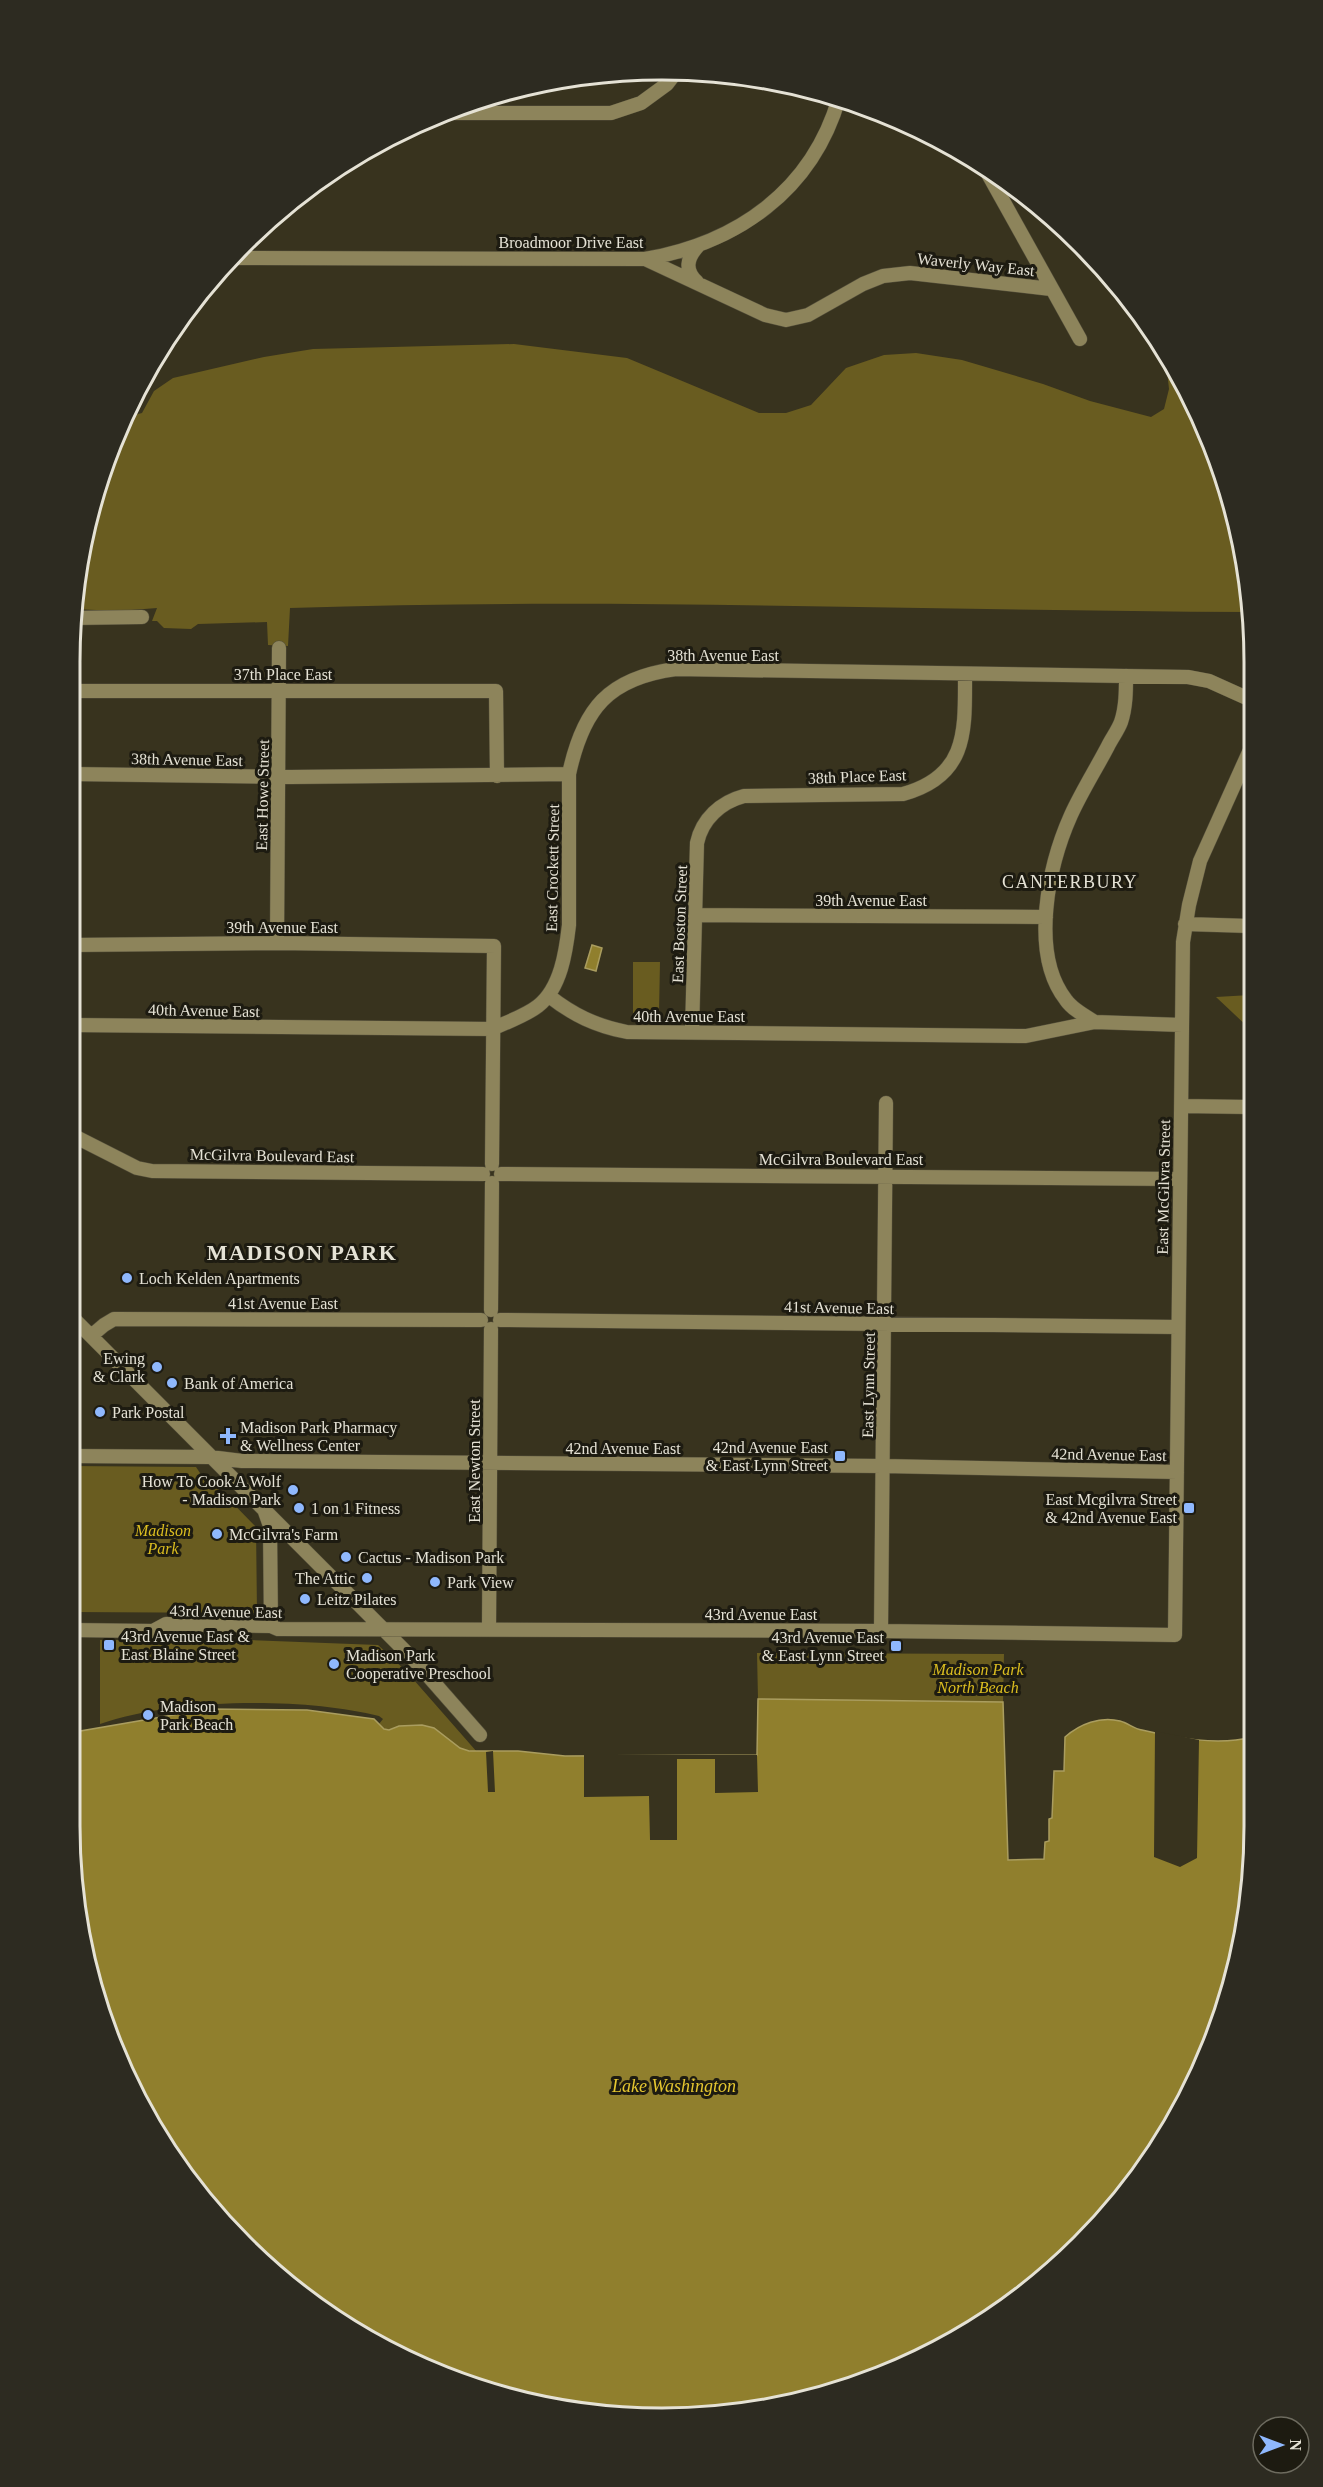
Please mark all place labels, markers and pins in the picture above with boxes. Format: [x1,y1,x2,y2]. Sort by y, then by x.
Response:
place label: Loch Kelden Apartments [139,1270,300,1288]
marker: Loch Kelden Apartments [120,1271,134,1285]
place label: Ewing & Clark [93,1350,145,1385]
marker: Ewing & Clark [150,1360,164,1374]
place label: Bank of America [184,1375,293,1392]
marker: Bank of America [165,1376,179,1390]
place label: Park Postal [112,1404,185,1421]
marker: Park Postal [93,1405,107,1419]
place label: Madison Park Pharmacy & Wellness Center [240,1419,397,1454]
marker: Madison Park Pharmacy & Wellness Center [221,1429,235,1443]
place label: 42nd Avenue East & East Lynn Street [706,1439,829,1475]
marker: 42nd Avenue East & East Lynn Street [833,1449,847,1463]
place label: How To Cook A Wolf - Madison Park [142,1473,282,1508]
marker: How To Cook A Wolf - Madison Park [286,1483,300,1497]
place label: East Mcgilvra Street & 42nd Avenue East [1045,1491,1178,1526]
place label: 1 on 1 Fitness [311,1500,400,1517]
marker: 1 on 1 Fitness [292,1501,306,1515]
marker: East Mcgilvra Street & 42nd Avenue East [1182,1501,1196,1515]
place label: McGilvra's Farm [229,1526,339,1543]
marker: McGilvra's Farm [210,1527,224,1541]
place label: Cactus - Madison Park [358,1549,504,1566]
marker: Cactus - Madison Park [339,1550,353,1564]
place label: The Attic [295,1570,355,1587]
marker: The Attic [360,1571,374,1585]
place label: Park View [447,1574,514,1591]
marker: Park View [428,1575,442,1589]
place label: Leitz Pilates [317,1591,397,1608]
marker: Leitz Pilates [298,1592,312,1606]
place label: 43rd Avenue East & East Blaine Street [121,1628,251,1663]
place label: 43rd Avenue East & East Lynn Street [762,1629,885,1665]
marker: 43rd Avenue East & East Blaine Street [102,1638,116,1652]
marker: 43rd Avenue East & East Lynn Street [889,1639,903,1653]
place label: Madison Park Cooperative Preschool [346,1647,492,1683]
marker: Madison Park Cooperative Preschool [327,1657,341,1671]
place label: Madison Park Beach [160,1698,233,1733]
marker: Madison Park Beach [141,1708,155,1722]

